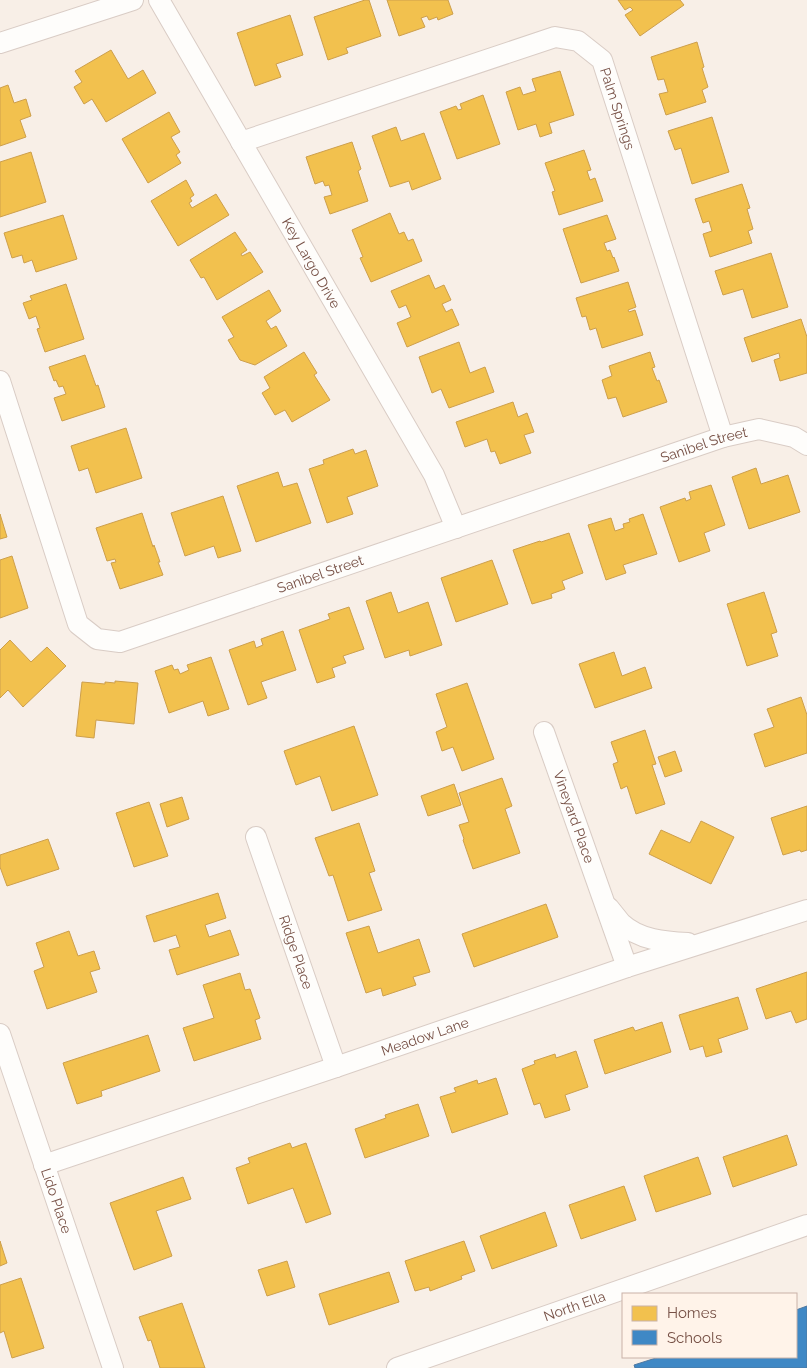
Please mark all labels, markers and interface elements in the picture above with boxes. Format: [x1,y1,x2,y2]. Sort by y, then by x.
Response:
street label: Palm Springs [597,65,638,152]
street label: Key Largo Drive [279,215,344,311]
street label: Sanibel Street [658,424,749,466]
street label: Sanibel Street [275,552,366,596]
street label: Vineyard Place [550,769,598,865]
street label: Ridge Place [276,913,316,991]
street label: Meadow Lane [379,1014,471,1059]
street label: Lido Place [38,1166,75,1235]
street label: North Ella [542,1288,607,1324]
legend [622,1293,797,1358]
text: Homes [667,1304,717,1322]
text: Schools [667,1329,722,1347]

